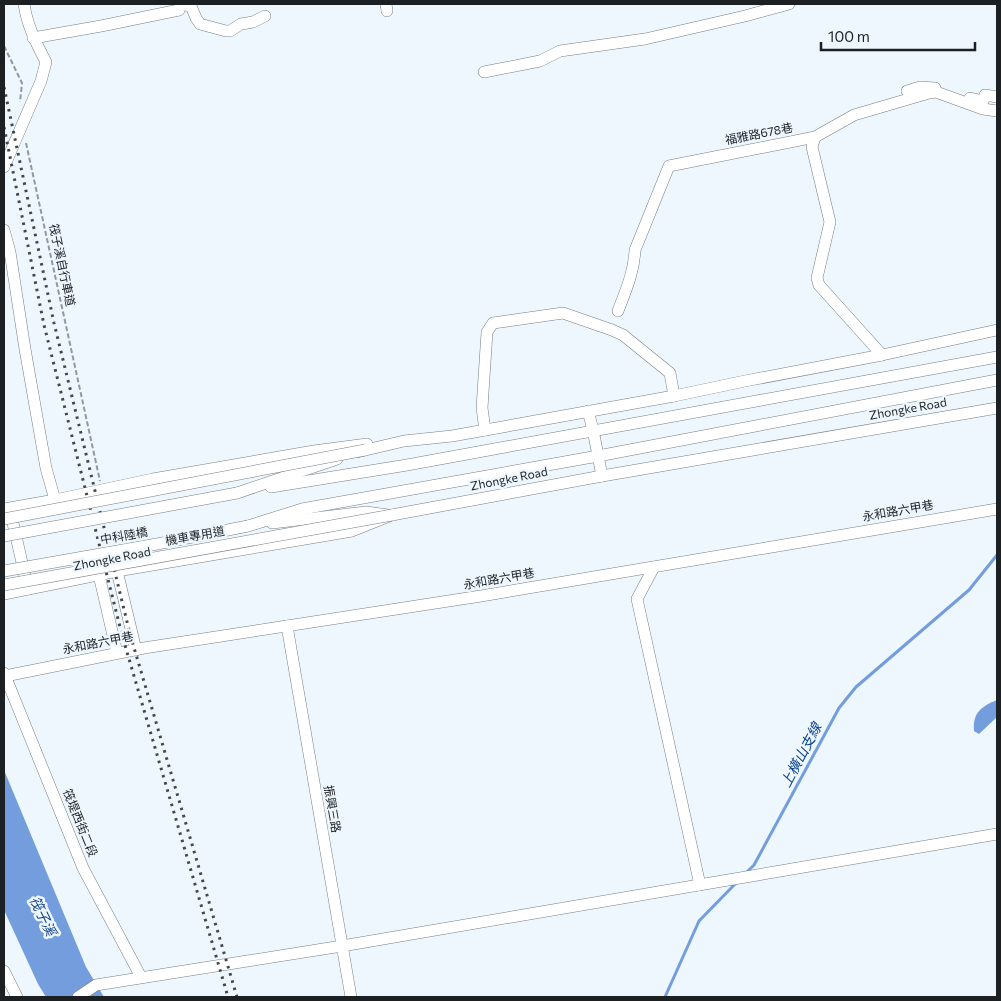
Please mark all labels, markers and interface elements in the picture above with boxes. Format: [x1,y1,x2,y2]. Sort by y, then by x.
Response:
scale bar [821,20,975,52]
text: 100 m [828,27,870,45]
street label: 福雅路678巷 [724,120,794,146]
street label: 筏子溪自行車道 [47,222,79,307]
street label: Zhongke Road [868,394,948,422]
street label: Zhongke Road [469,464,549,492]
street label: 永和路六甲巷 [861,497,935,523]
street label: 機車專用道 [164,523,226,547]
street label: 中科陸橋 [99,524,149,546]
street label: Zhongke Road [72,544,152,572]
street label: 永和路六甲巷 [462,565,536,591]
street label: 永和路六甲巷 [61,628,134,656]
water label: 上橫山支線 [777,718,825,790]
street label: 振興三路 [322,784,344,834]
street label: 筏堤西街二段 [61,787,101,859]
water label: 筏子溪 [27,893,61,940]

